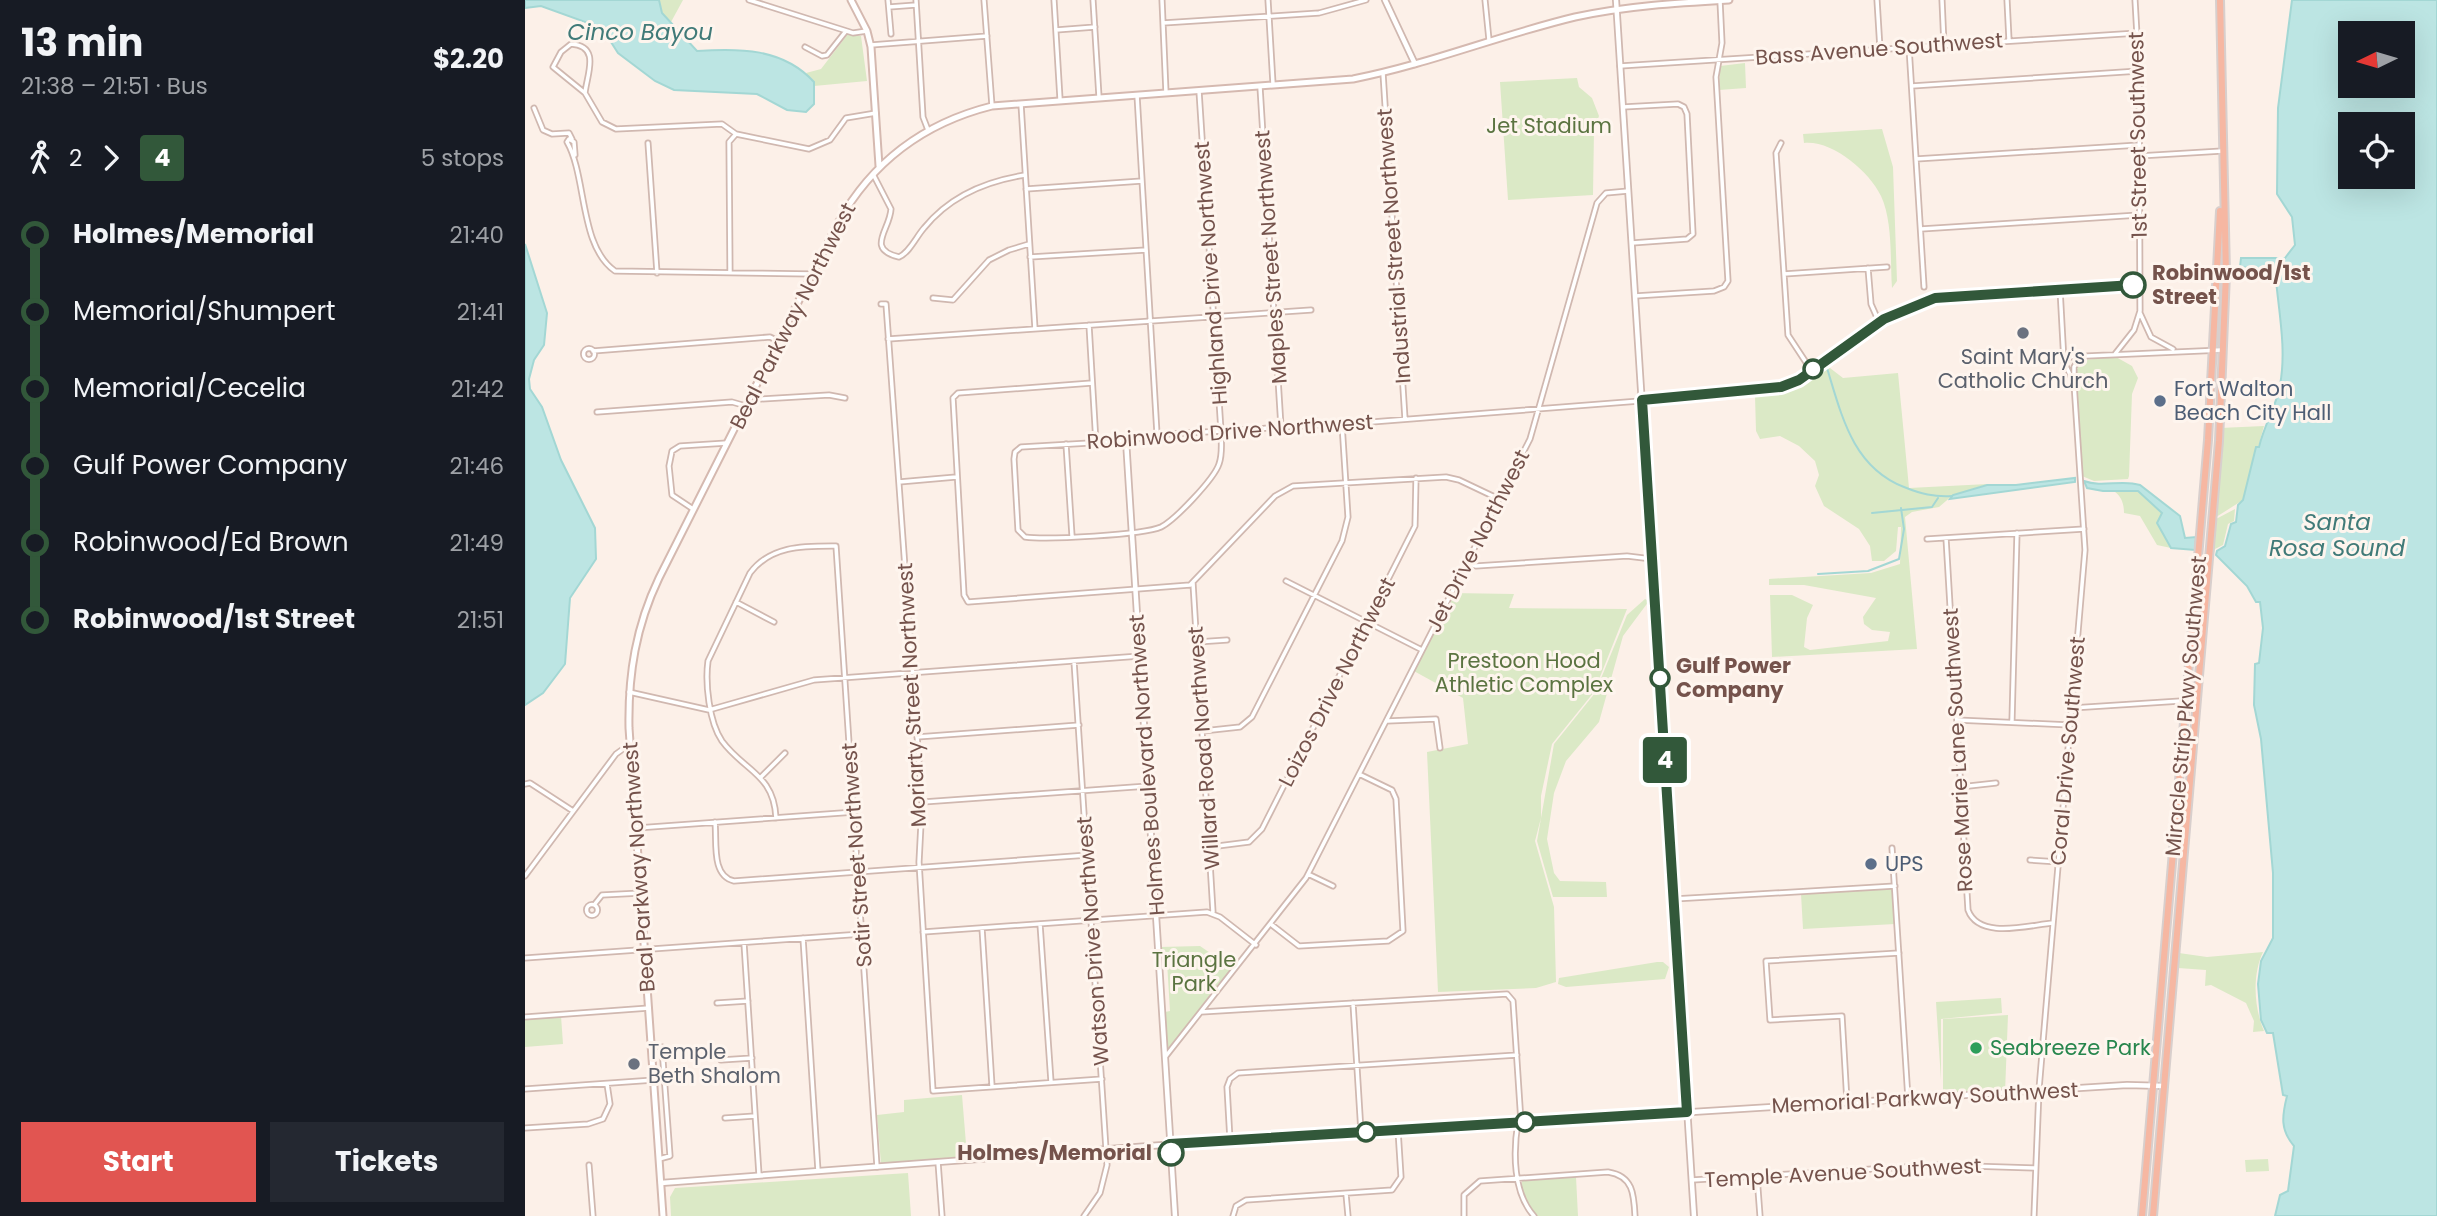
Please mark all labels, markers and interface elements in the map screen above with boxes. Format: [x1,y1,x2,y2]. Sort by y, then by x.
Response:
text: 13 min [21,16,143,69]
water label: Cinco Bayou [567,16,713,48]
north arrow [2338,21,2415,98]
map controls [2338,21,2415,189]
street label: Bass Avenue Southwest [1754,25,2004,72]
street label: 1st Street Southwest [2121,31,2154,239]
text: $2.20 [433,41,504,77]
text: 21:38 – 21:51 · Bus [21,70,208,102]
street label: Industrial Street Northwest [1369,107,1418,385]
park label: Jet Stadium [1486,111,1612,140]
button: locate [2338,112,2415,189]
street label: Maples Street Northwest [1247,129,1294,385]
icon: walk [21,139,59,177]
icon: forward [92,139,130,177]
street label: Highland Drive Northwest [1187,140,1234,406]
text: 4 [154,141,170,174]
text: 2 [69,142,82,174]
text: 5 stops [421,142,504,174]
street label: Beal Parkway Northwest [723,198,862,434]
text: Holmes/Memorial [73,216,314,252]
text: 21:40 [450,219,504,251]
place label: Robinwood/1st Street [2152,258,2311,311]
marker: Robinwood/1st Street [2120,272,2146,298]
text: Memorial/Shumpert [73,293,336,329]
text: 21:41 [457,296,504,328]
marker: Saint Mary's Catholic Church [2015,325,2031,341]
place label: Saint Mary's Catholic Church [1938,342,2108,395]
unlabelled marker [1803,359,1823,379]
text: Memorial/Cecelia [73,370,306,406]
text: 21:42 [451,373,504,405]
place label: Fort Walton Beach City Hall [2174,374,2331,427]
marker: Fort Walton Beach City Hall [2152,393,2168,409]
street label: Robinwood Drive Northwest [1086,407,1374,456]
street label: Jet Drive Northwest [1419,444,1536,637]
text: Gulf Power Company [73,447,347,483]
text: 21:46 [449,450,504,482]
water label: Santa Rosa Sound [2269,506,2406,564]
text: Robinwood/Ed Brown [73,524,349,560]
text: 21:49 [450,527,504,559]
street label: Miracle Strip Pkwy Southwest [2158,555,2213,857]
street label: Moriarty Street Northwest [890,562,933,828]
street label: Loizos Drive Northwest [1271,572,1402,791]
text: Robinwood/1st Street [73,601,355,637]
text: 21:51 [457,604,504,636]
street label: Rose Marie Lane Southwest [1936,607,1979,893]
street label: Holmes Boulevard Northwest [1122,613,1171,917]
street label: Willard Road Northwest [1181,625,1226,871]
street label: Coral Drive Southwest [2043,635,2092,867]
park label: Prestoon Hood Athletic Complex [1435,646,1613,699]
place label: Gulf Power Company [1676,651,1791,704]
marker: Gulf Power Company [1650,668,1670,688]
line badge: 4 [1642,737,1688,783]
street label: Beal Parkway Northwest [615,741,662,993]
street label: Sotir Street Northwest [834,742,879,968]
text: 4 [1657,743,1673,776]
street label: Watson Drive Northwest [1069,815,1116,1067]
place label: UPS [1885,849,1924,878]
marker: UPS [1863,856,1879,872]
park label: Triangle Park [1152,945,1236,998]
place label: Seabreeze Park [1990,1033,2151,1062]
place label: Temple Beth Shalom [648,1037,781,1090]
marker: Seabreeze Park [1968,1040,1984,1056]
marker: Temple Beth Shalom [626,1056,642,1072]
street label: Memorial Parkway Southwest [1771,1075,2079,1120]
unlabelled marker [1515,1112,1535,1132]
button: Start [21,1122,256,1202]
button: Tickets [270,1122,504,1202]
unlabelled marker [1356,1122,1376,1142]
place label: Holmes/Memorial [957,1138,1152,1167]
marker: Holmes/Memorial [1158,1140,1184,1166]
street label: Temple Avenue Southwest [1704,1151,1982,1194]

